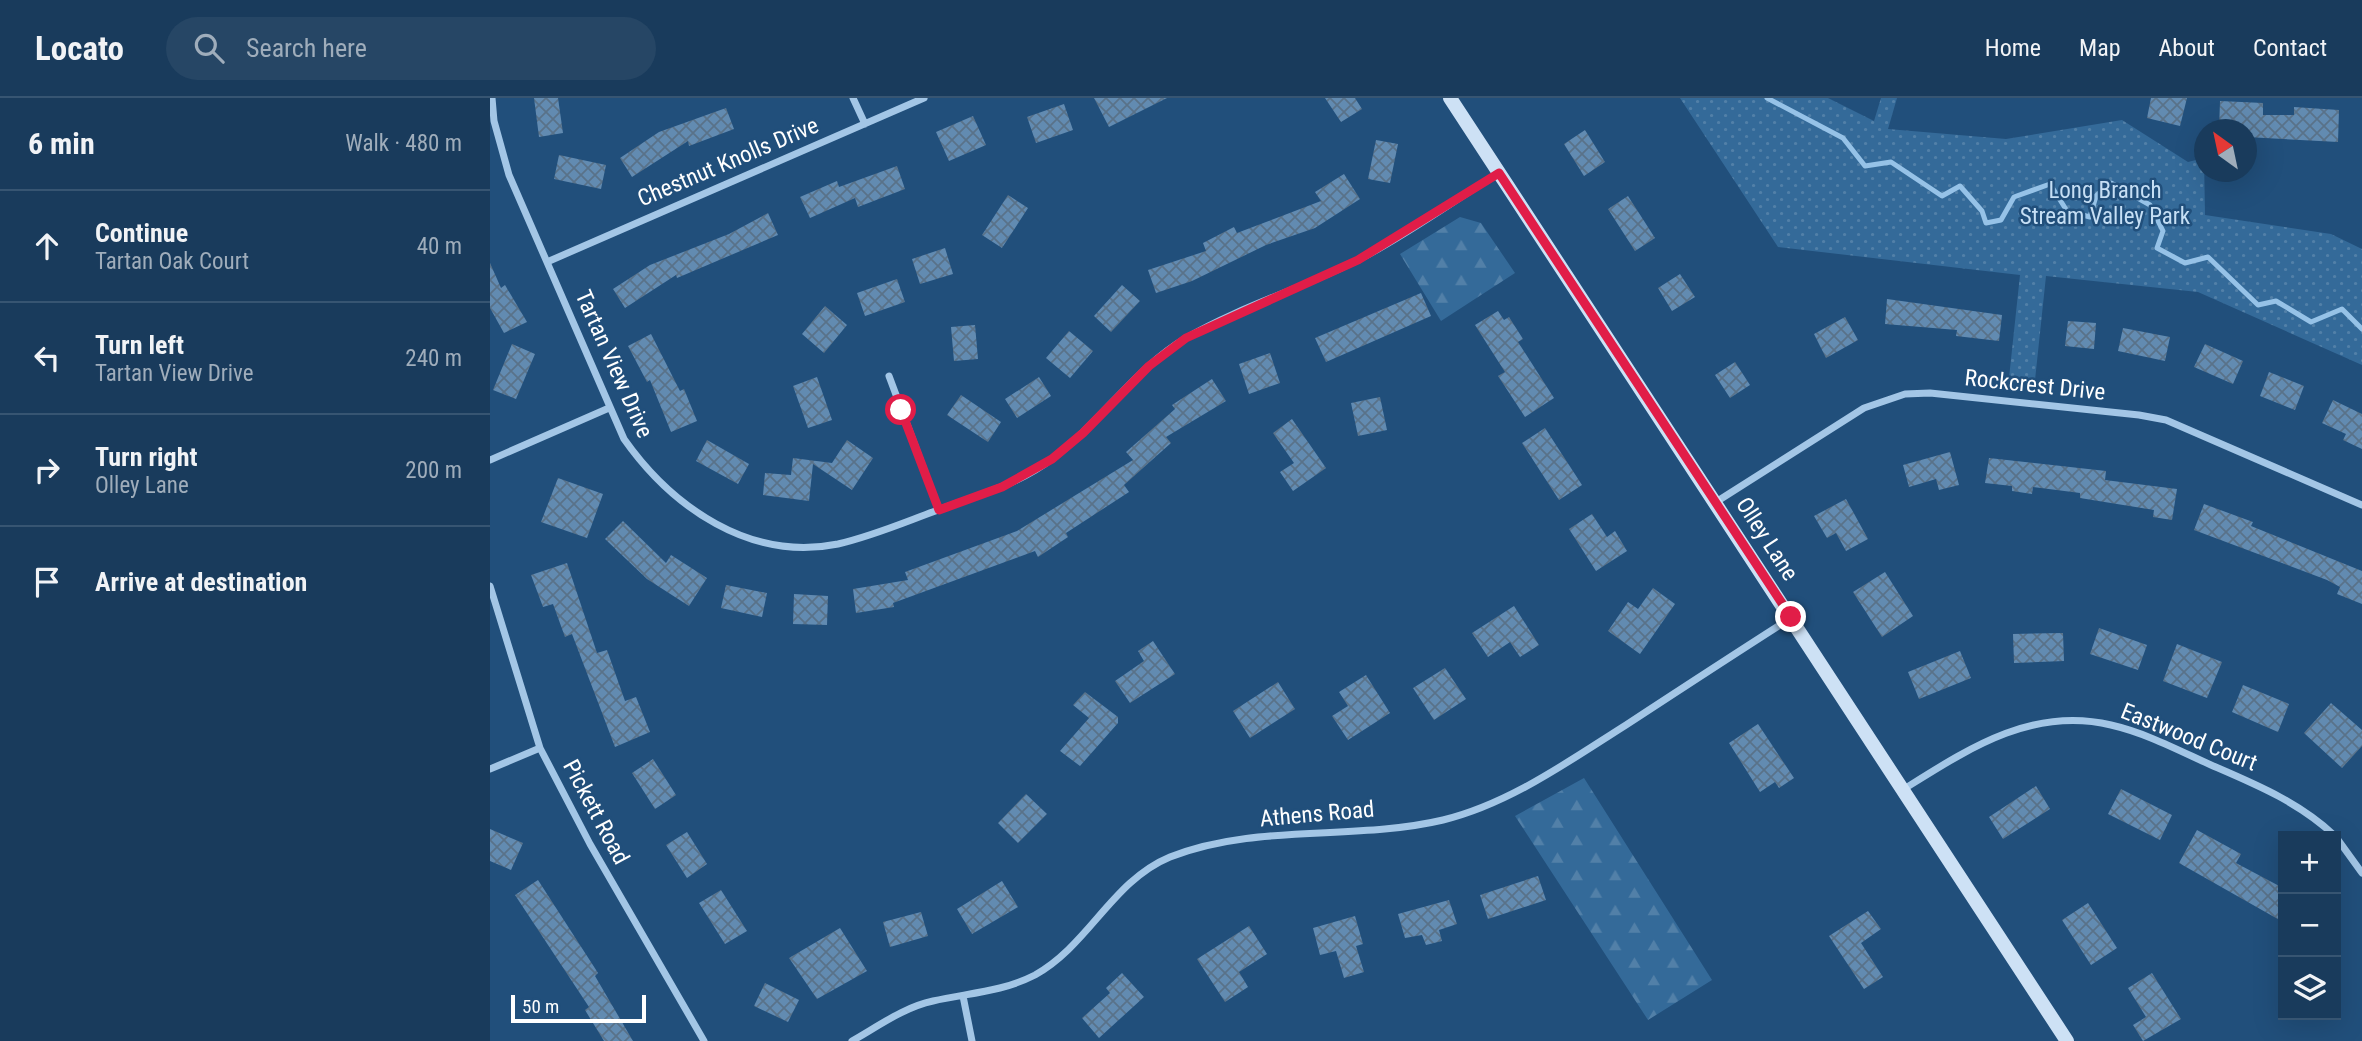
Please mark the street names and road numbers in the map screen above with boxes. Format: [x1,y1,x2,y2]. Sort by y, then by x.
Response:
street label: Chestnut Knolls Drive [634,112,822,212]
street label: Tartan View Drive [569,286,659,442]
street label: Rockcrest Drive [1963,364,2107,406]
street label: Olley Lane [1730,492,1804,586]
street label: Eastwood Court [2117,697,2261,777]
street label: Pickett Road [557,755,635,869]
street label: Athens Road [1259,796,1375,832]

